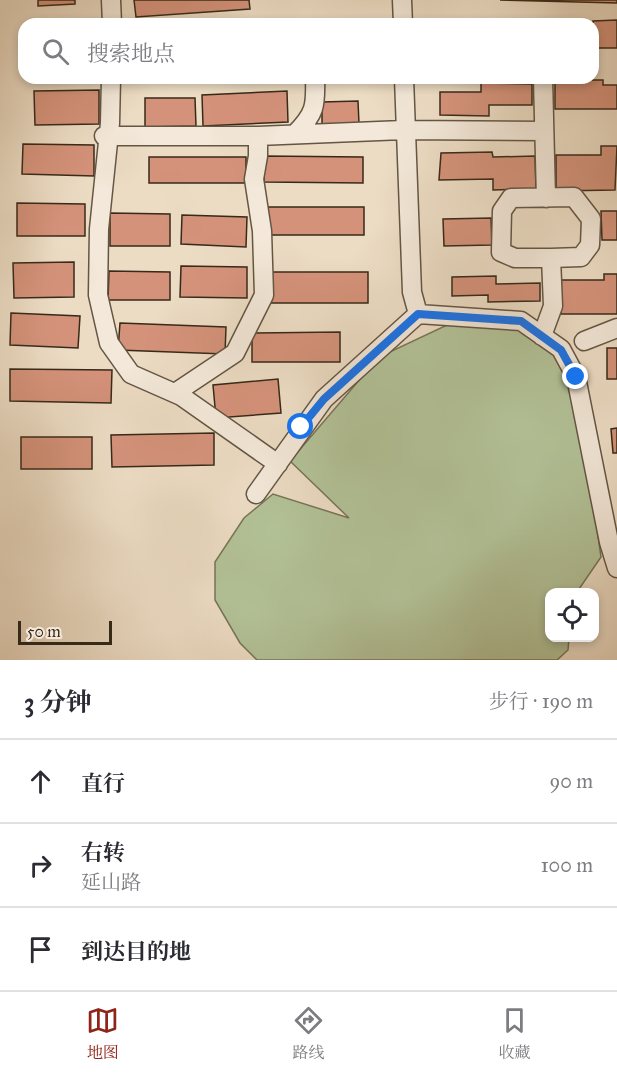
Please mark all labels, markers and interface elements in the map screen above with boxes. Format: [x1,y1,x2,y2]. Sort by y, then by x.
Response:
search box [18,18,599,84]
icon: search [39,35,72,68]
text: 搜索地点 [87,40,175,67]
route end [562,363,588,389]
route start [287,413,313,439]
map controls [545,588,599,642]
button: locate [545,588,599,642]
scale bar [18,618,112,646]
text: 50 m [27,622,61,641]
text: 3 分钟 [24,686,92,718]
text: 步行 · 190 m [489,689,593,713]
icon: ahead [24,765,57,798]
text: 90 m [550,769,593,793]
text: 直行 [81,770,125,797]
text: 右转 [81,839,125,866]
icon: right [24,849,57,882]
text: 100 m [541,853,593,877]
text: 延山路 [81,870,141,894]
icon: arrive [24,933,57,966]
text: 到达目的地 [81,938,191,965]
tab: 地图 [86,1004,119,1063]
tab: 路线 [292,1004,325,1063]
tab: 收藏 [498,1004,531,1063]

